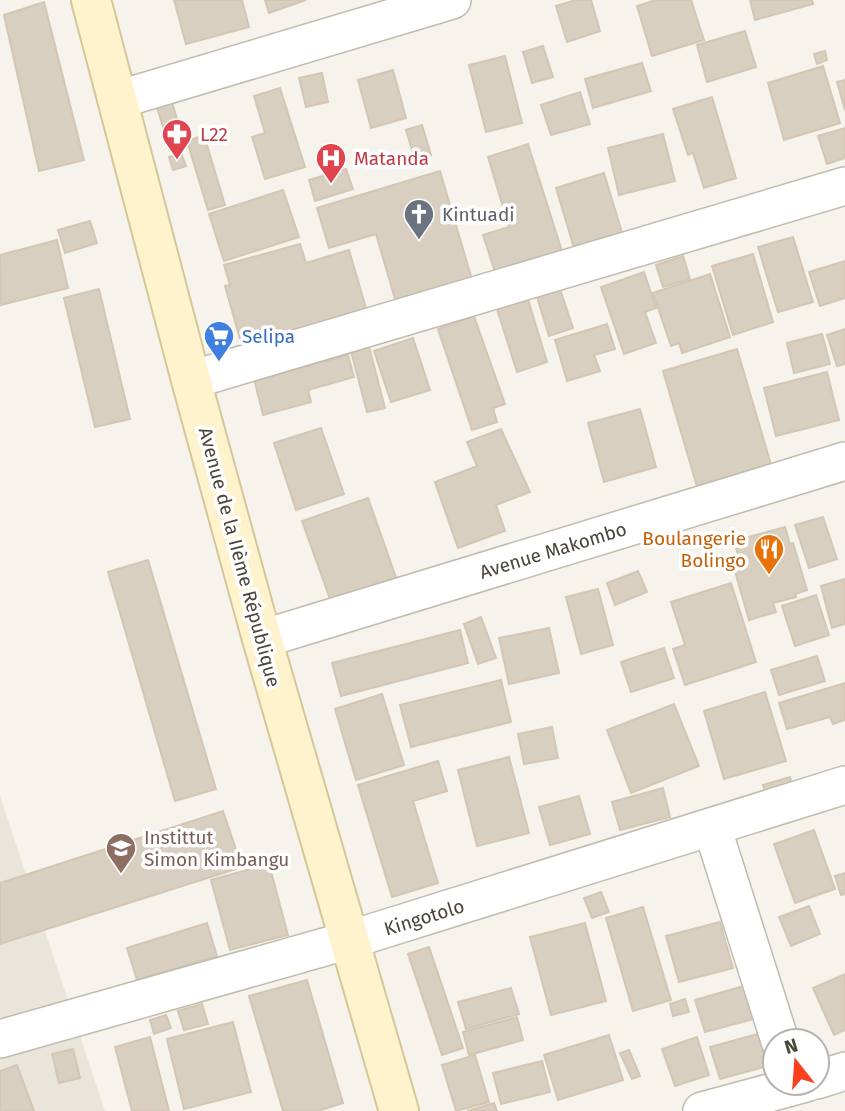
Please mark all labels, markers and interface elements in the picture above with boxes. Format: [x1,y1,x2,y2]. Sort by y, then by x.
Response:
pharmacy icon: L22 [160,117,194,161]
place label: L22 [200,123,228,146]
hospital icon: Matanda [314,141,348,185]
place label: Matanda [354,147,429,170]
church icon: Kintuadi [402,197,436,241]
place label: Kintuadi [442,203,515,226]
supermarket icon: Selipa [202,319,236,363]
place label: Selipa [242,325,295,348]
street label: Avenue de la IIème République [194,425,285,689]
street label: Avenue Makombo [477,517,629,584]
place label: Boulangerie Bolingo [642,527,746,572]
restaurant icon: Boulangerie Bolingo [752,532,786,576]
place label: Instittut Simon Kimbangu [144,826,289,871]
school or university icon: Instittut Simon Kimbangu [104,831,138,875]
street label: Kingotolo [381,894,467,941]
north arrow [761,1027,831,1097]
text: N [782,1033,801,1059]

